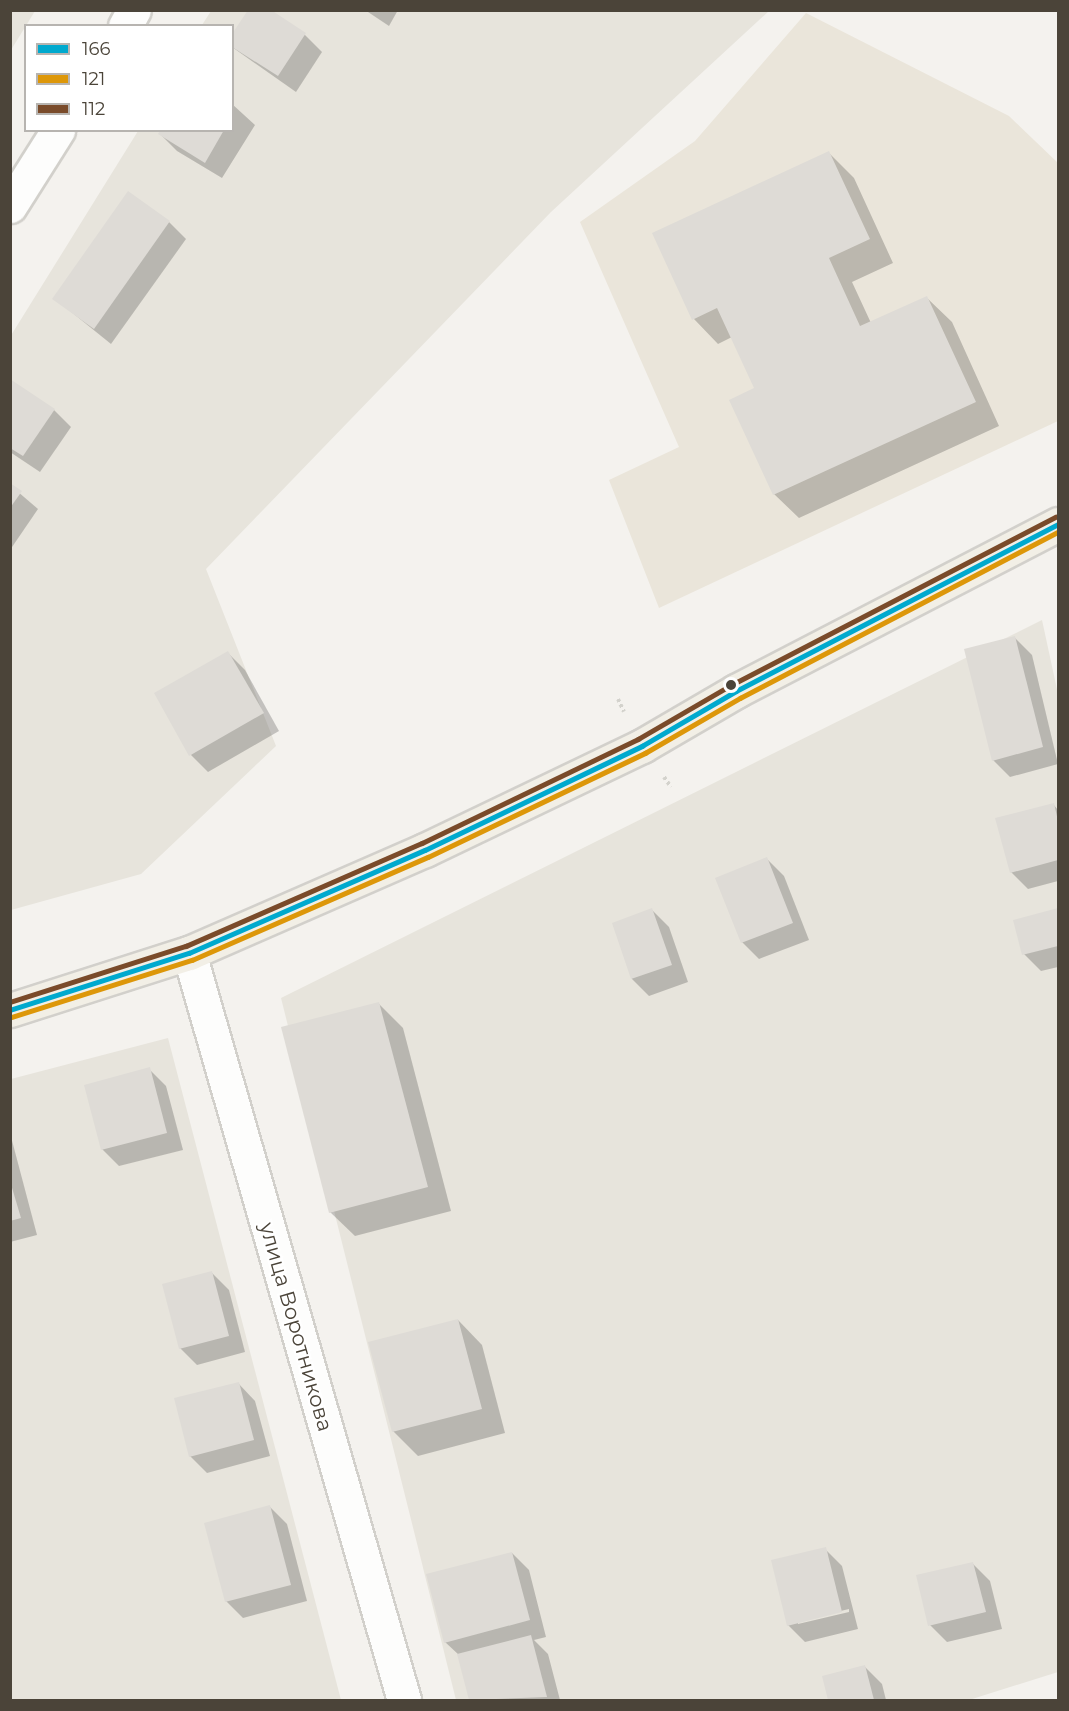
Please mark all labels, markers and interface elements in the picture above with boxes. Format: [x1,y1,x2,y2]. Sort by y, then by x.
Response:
legend [24,24,234,132]
text: 166 [82,38,110,60]
text: 121 [82,68,105,90]
text: 112 [82,98,105,120]
unlabelled marker [725,679,737,691]
street label: улица Воротникова [254,1220,338,1434]

